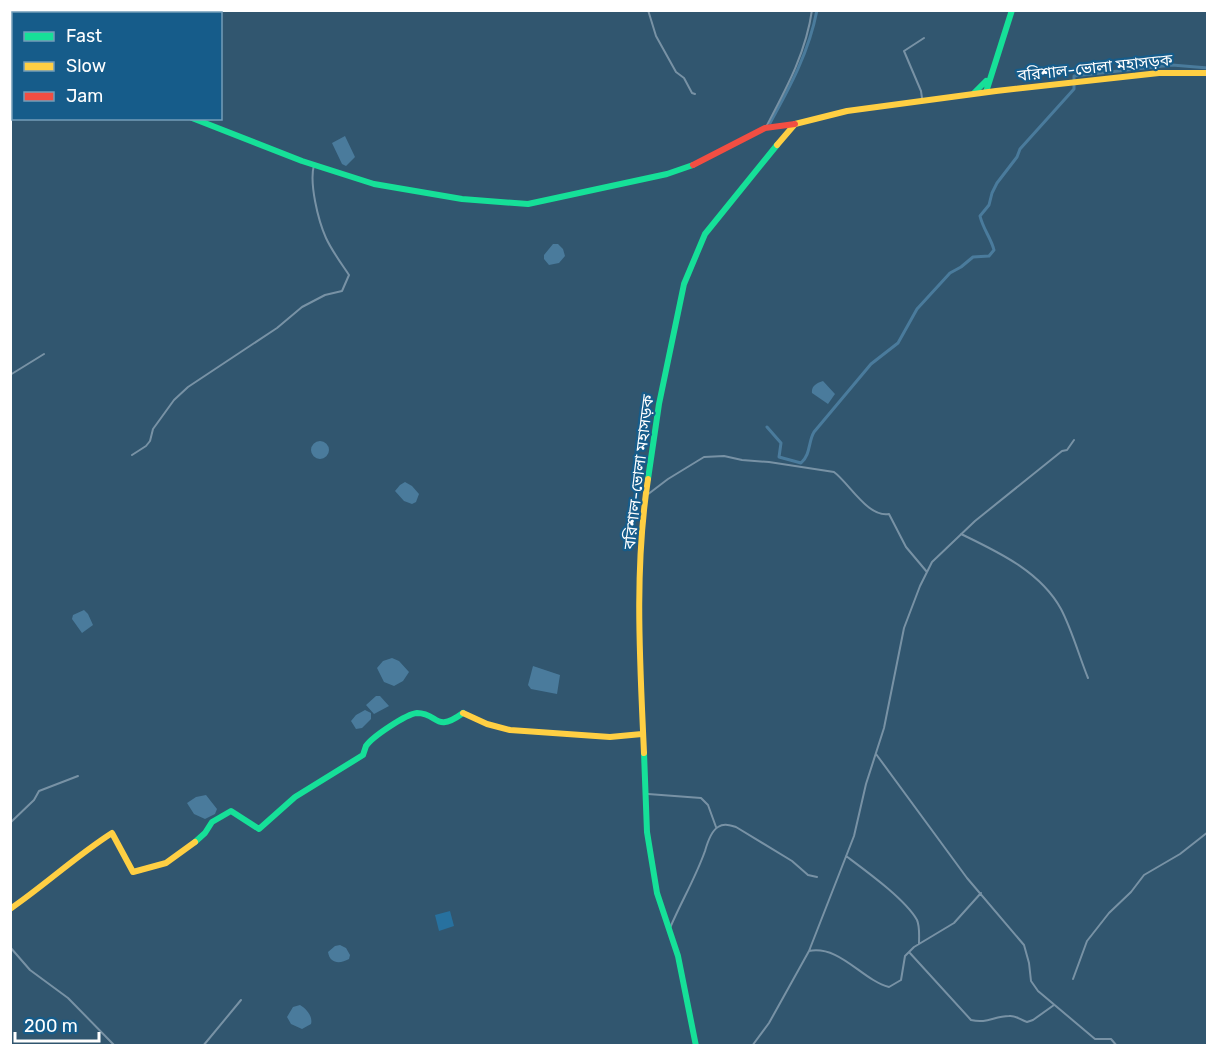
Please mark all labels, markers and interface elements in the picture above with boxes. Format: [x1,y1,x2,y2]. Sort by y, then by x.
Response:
legend [12,12,222,120]
text: Fast [66,25,102,47]
street label: বরিশাল-ভোলা মহাসড়ক [1016,50,1175,85]
text: Slow [66,55,106,77]
text: Jam [66,85,103,107]
street label: বরিশাল-ভোলা মহাসড়ক [619,392,658,552]
scale bar [15,1005,99,1043]
text: 200 m [24,1015,78,1037]

